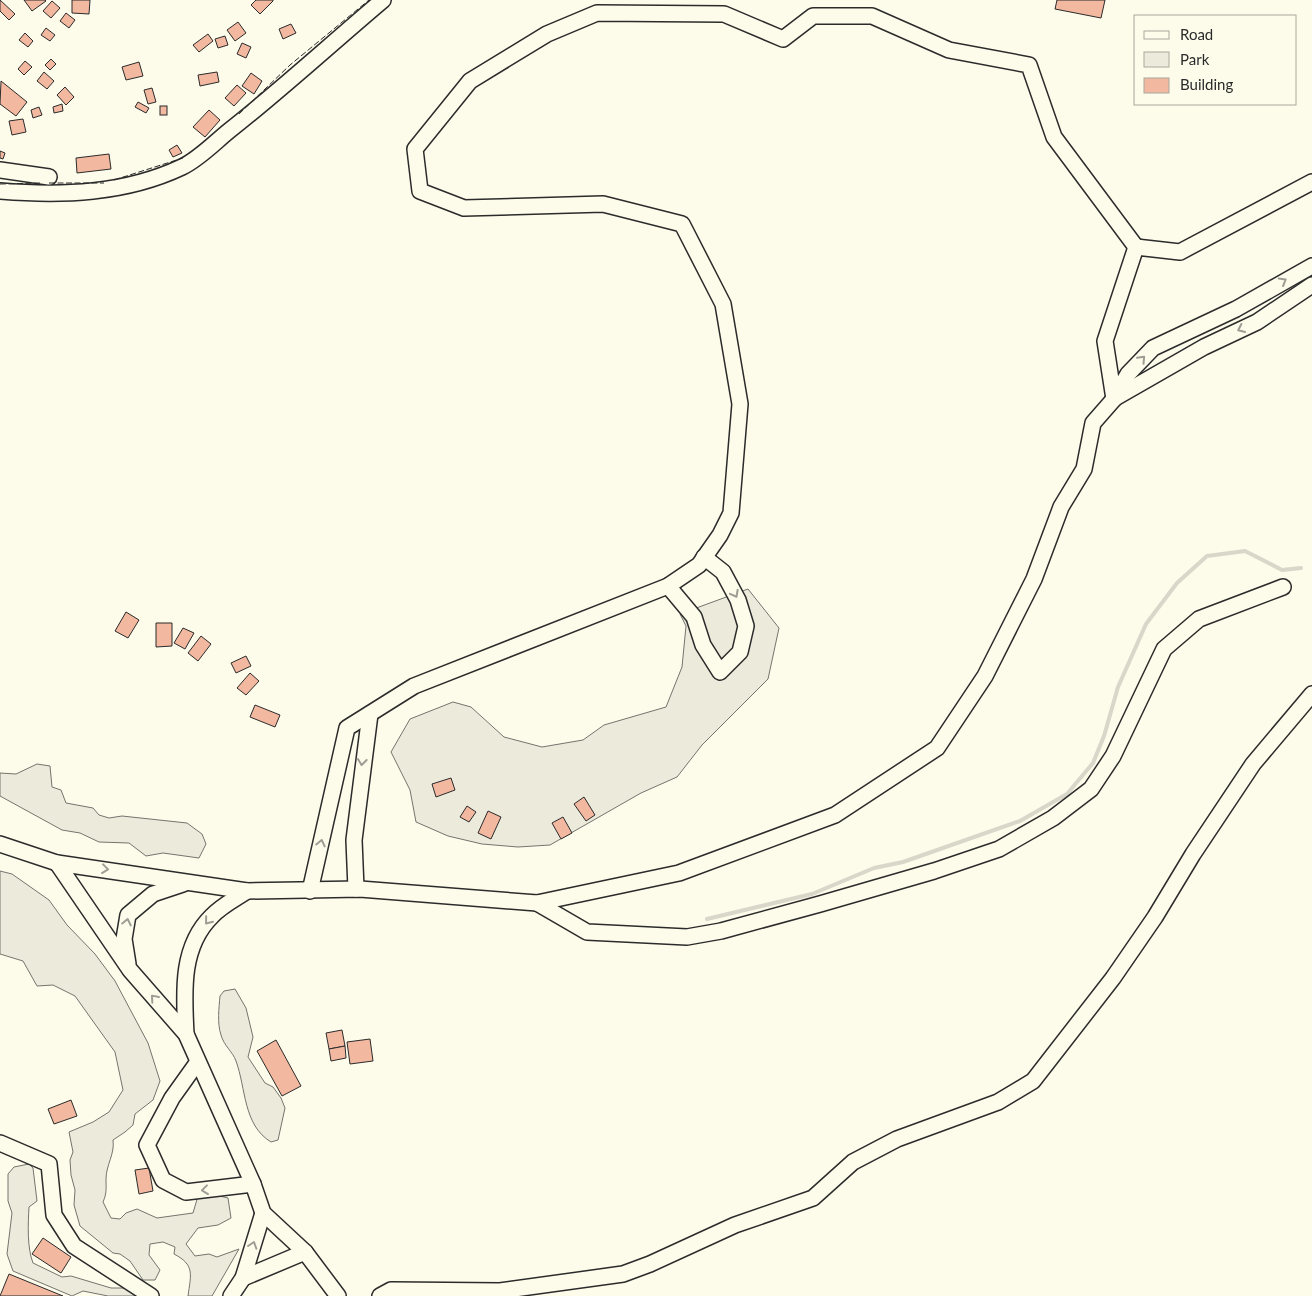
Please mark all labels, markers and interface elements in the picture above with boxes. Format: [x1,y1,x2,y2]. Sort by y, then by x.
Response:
legend [1134,15,1297,105]
text: Road [1180,25,1213,43]
text: Park [1180,50,1210,68]
text: Building [1180,75,1233,93]
one-way arrow [1278,278,1287,288]
one-way arrow [1237,323,1246,334]
one-way arrow [1136,356,1145,365]
one-way arrow [729,589,739,598]
one-way arrow [357,758,368,766]
one-way arrow [315,839,326,848]
one-way arrow [102,863,110,874]
one-way arrow [206,915,214,924]
one-way arrow [121,918,132,927]
one-way arrow [150,994,159,1003]
one-way arrow [200,1184,208,1195]
one-way arrow [247,1242,257,1250]

